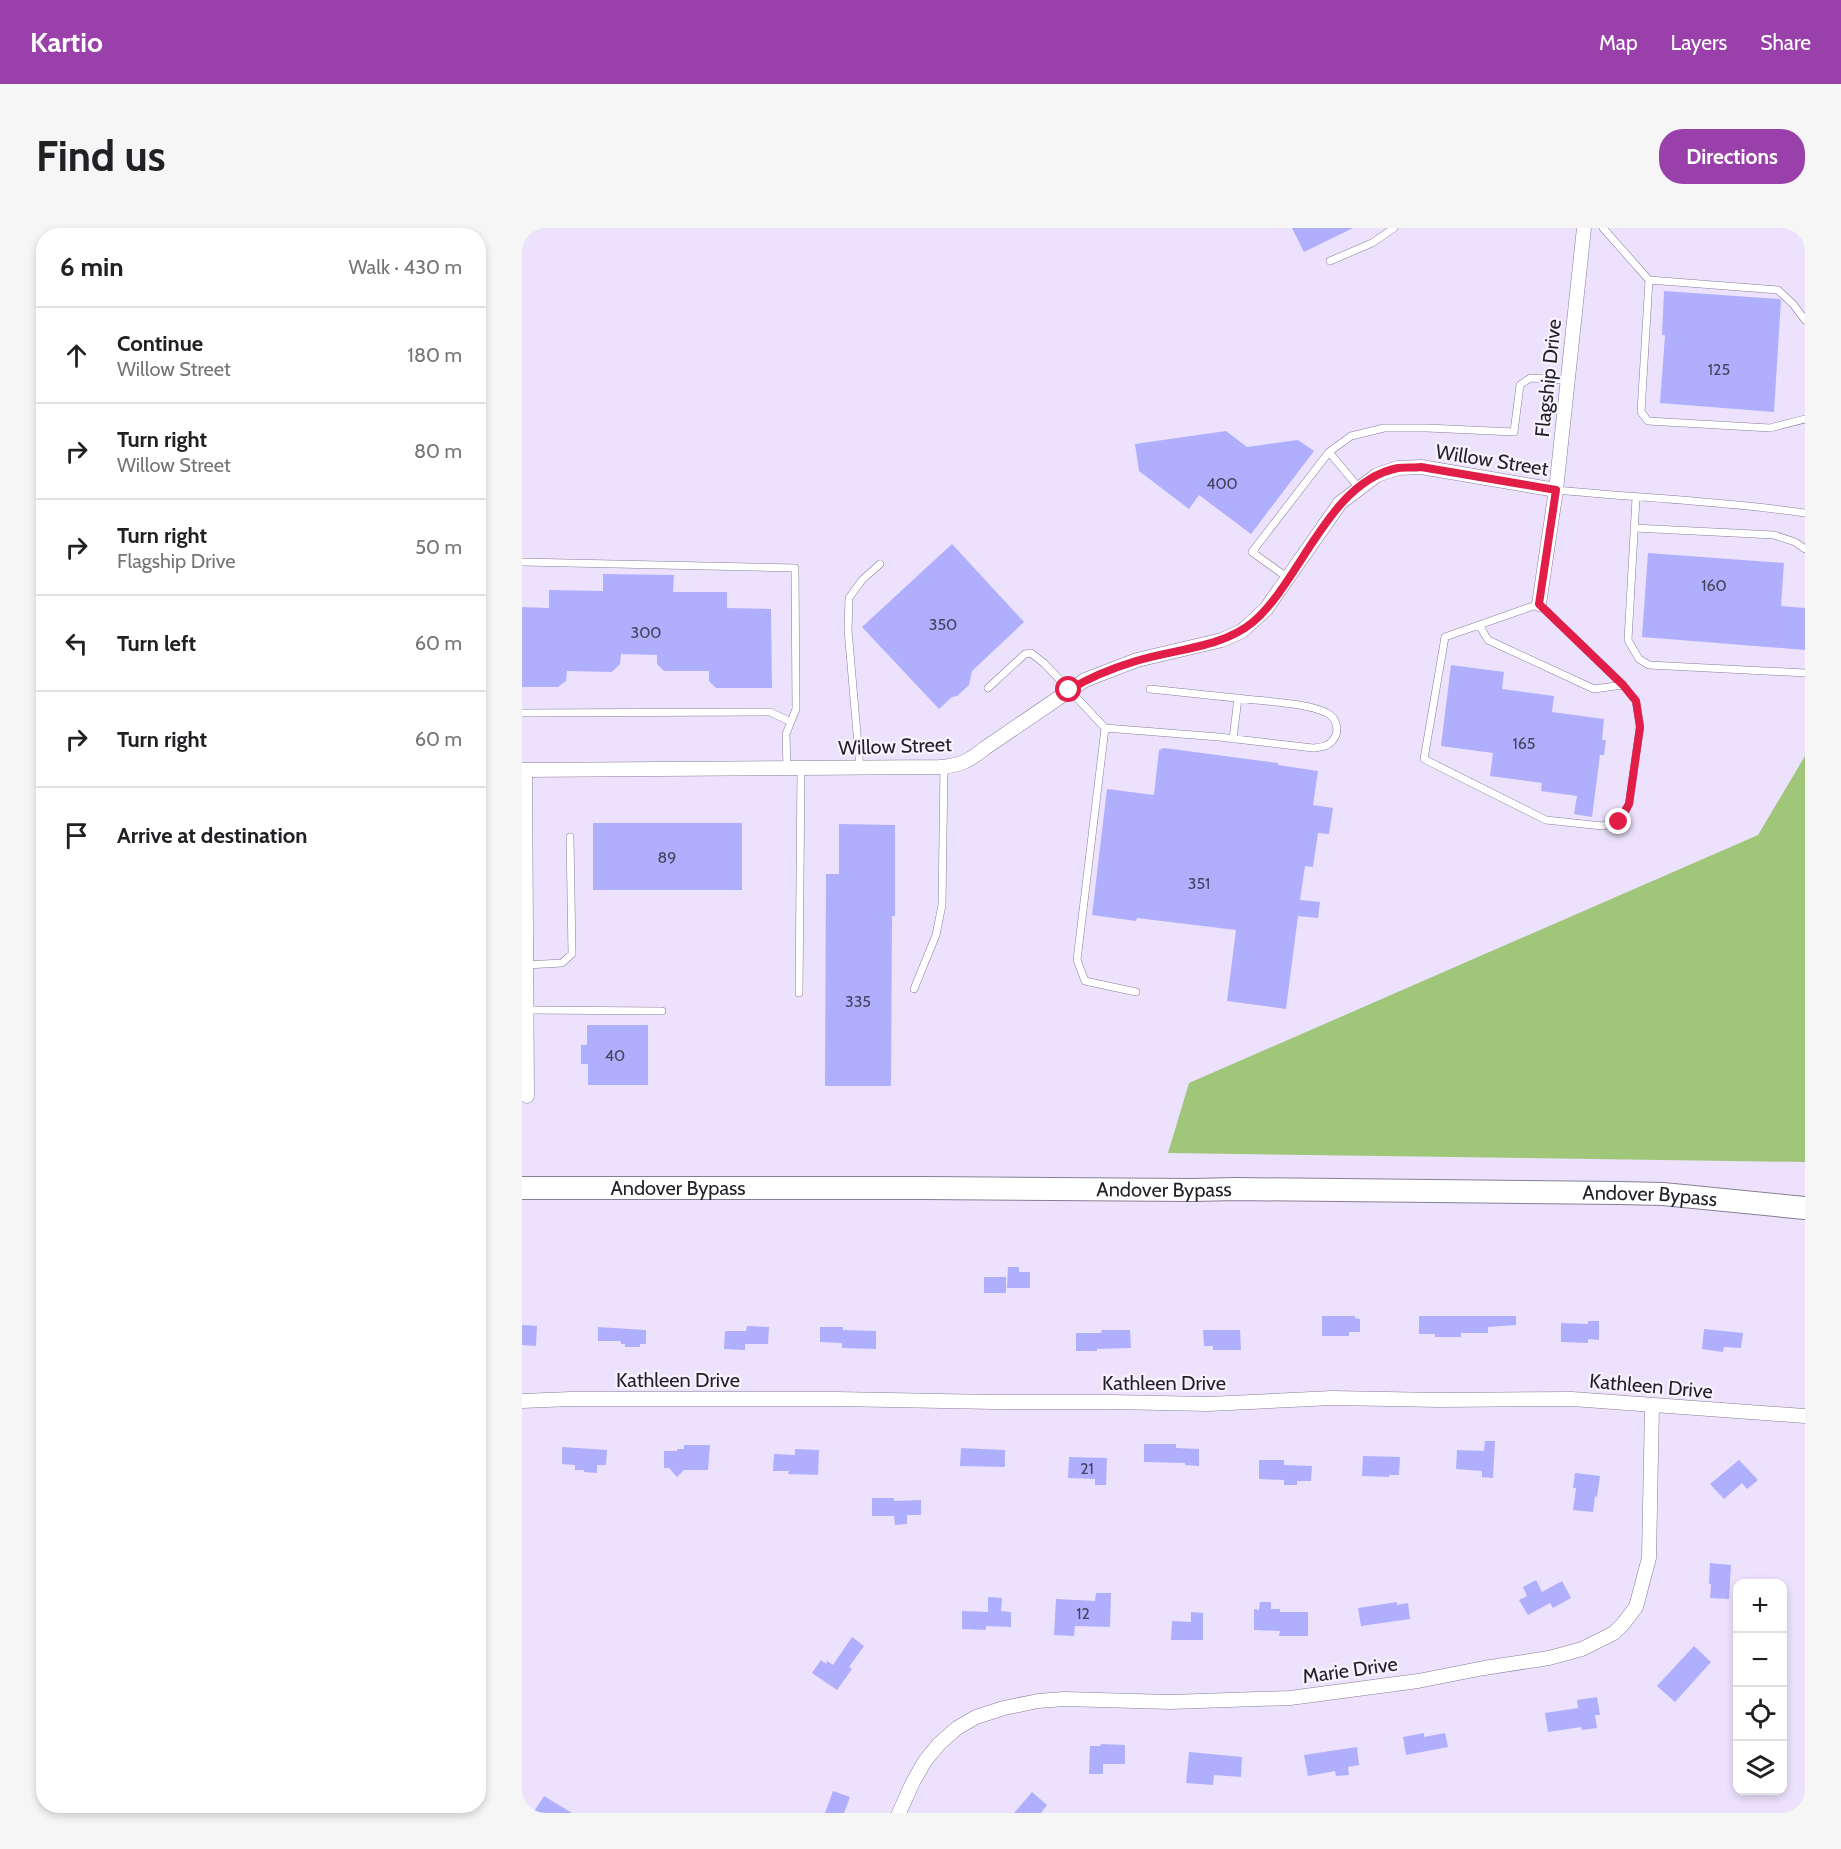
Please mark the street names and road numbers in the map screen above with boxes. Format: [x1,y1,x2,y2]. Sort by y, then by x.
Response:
street label: Flagship Drive [1530,318,1566,438]
street label: Willow Street [1434,439,1550,481]
street label: Willow Street [838,732,952,760]
street label: Andover Bypass [610,1176,746,1200]
street label: Andover Bypass [1096,1177,1232,1202]
street label: Andover Bypass [1582,1181,1718,1211]
street label: Kathleen Drive [616,1368,740,1392]
street label: Kathleen Drive [1588,1369,1714,1403]
street label: Kathleen Drive [1102,1371,1226,1395]
street label: Marie Drive [1301,1651,1399,1689]

